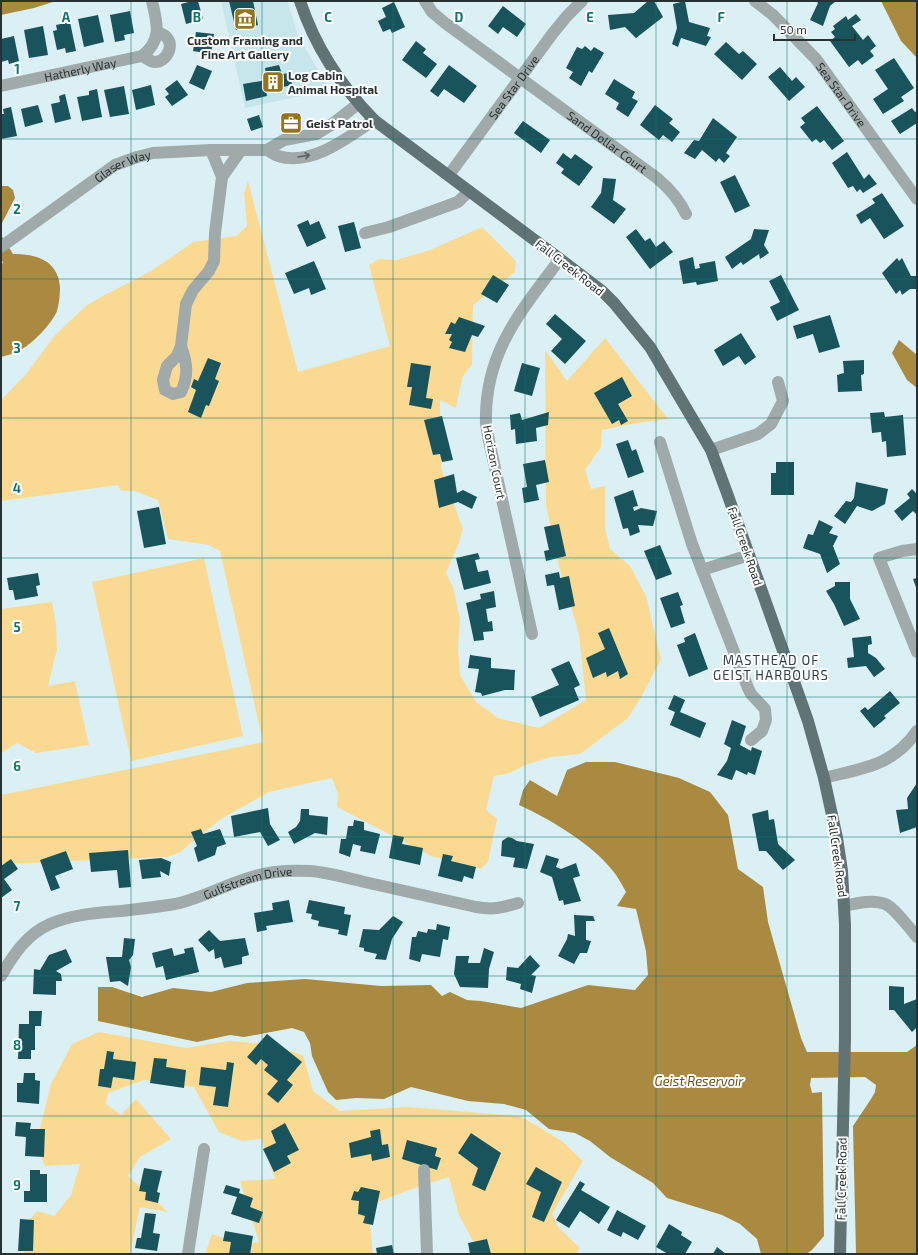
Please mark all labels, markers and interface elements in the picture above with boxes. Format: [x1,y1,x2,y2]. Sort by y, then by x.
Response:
museum icon: Custom Framing and Fine Art Gallery [232,6,258,32]
text: A [62,9,71,25]
text: B [193,9,201,25]
text: C [324,9,332,25]
text: D [455,9,464,25]
text: E [586,9,594,25]
text: F [717,9,725,25]
scale bar [774,16,855,42]
text: 50 m [780,22,807,36]
place label: Custom Framing and Fine Art Gallery [187,33,303,62]
street label: Sea Star Drive [485,52,542,122]
street label: Hatherly Way [43,55,118,84]
street label: Sea Star Drive [814,59,869,129]
text: 1 [14,61,20,77]
place label: Log Cabin Animal Hospital [288,68,378,96]
building icon: Log Cabin Animal Hospital [260,69,286,95]
street label: Sand Dollar Court [564,108,650,176]
office icon: Geist Patrol [278,110,304,136]
place label: Geist Patrol [306,116,373,130]
street label: Glaser Way [91,147,153,185]
one-way arrow [297,152,310,160]
text: 2 [13,201,21,217]
street label: Fall Creek Road [533,236,607,298]
text: 3 [13,340,21,356]
street label: Horizon Court [481,424,509,501]
text: 4 [13,480,21,496]
street label: Fall Creek Road [726,504,766,588]
text: 5 [13,619,21,635]
district label: MASTHEAD OF GEIST HARBOURS [713,652,829,683]
text: 6 [13,758,21,774]
street label: Fall Creek Road [825,814,851,898]
street label: Gulfstream Drive [201,864,293,902]
text: 7 [14,898,21,914]
text: 8 [13,1037,21,1053]
water label: Geist Reservoir [655,1073,744,1089]
street label: Fall Creek Road [833,1137,849,1221]
text: 9 [13,1177,21,1193]

